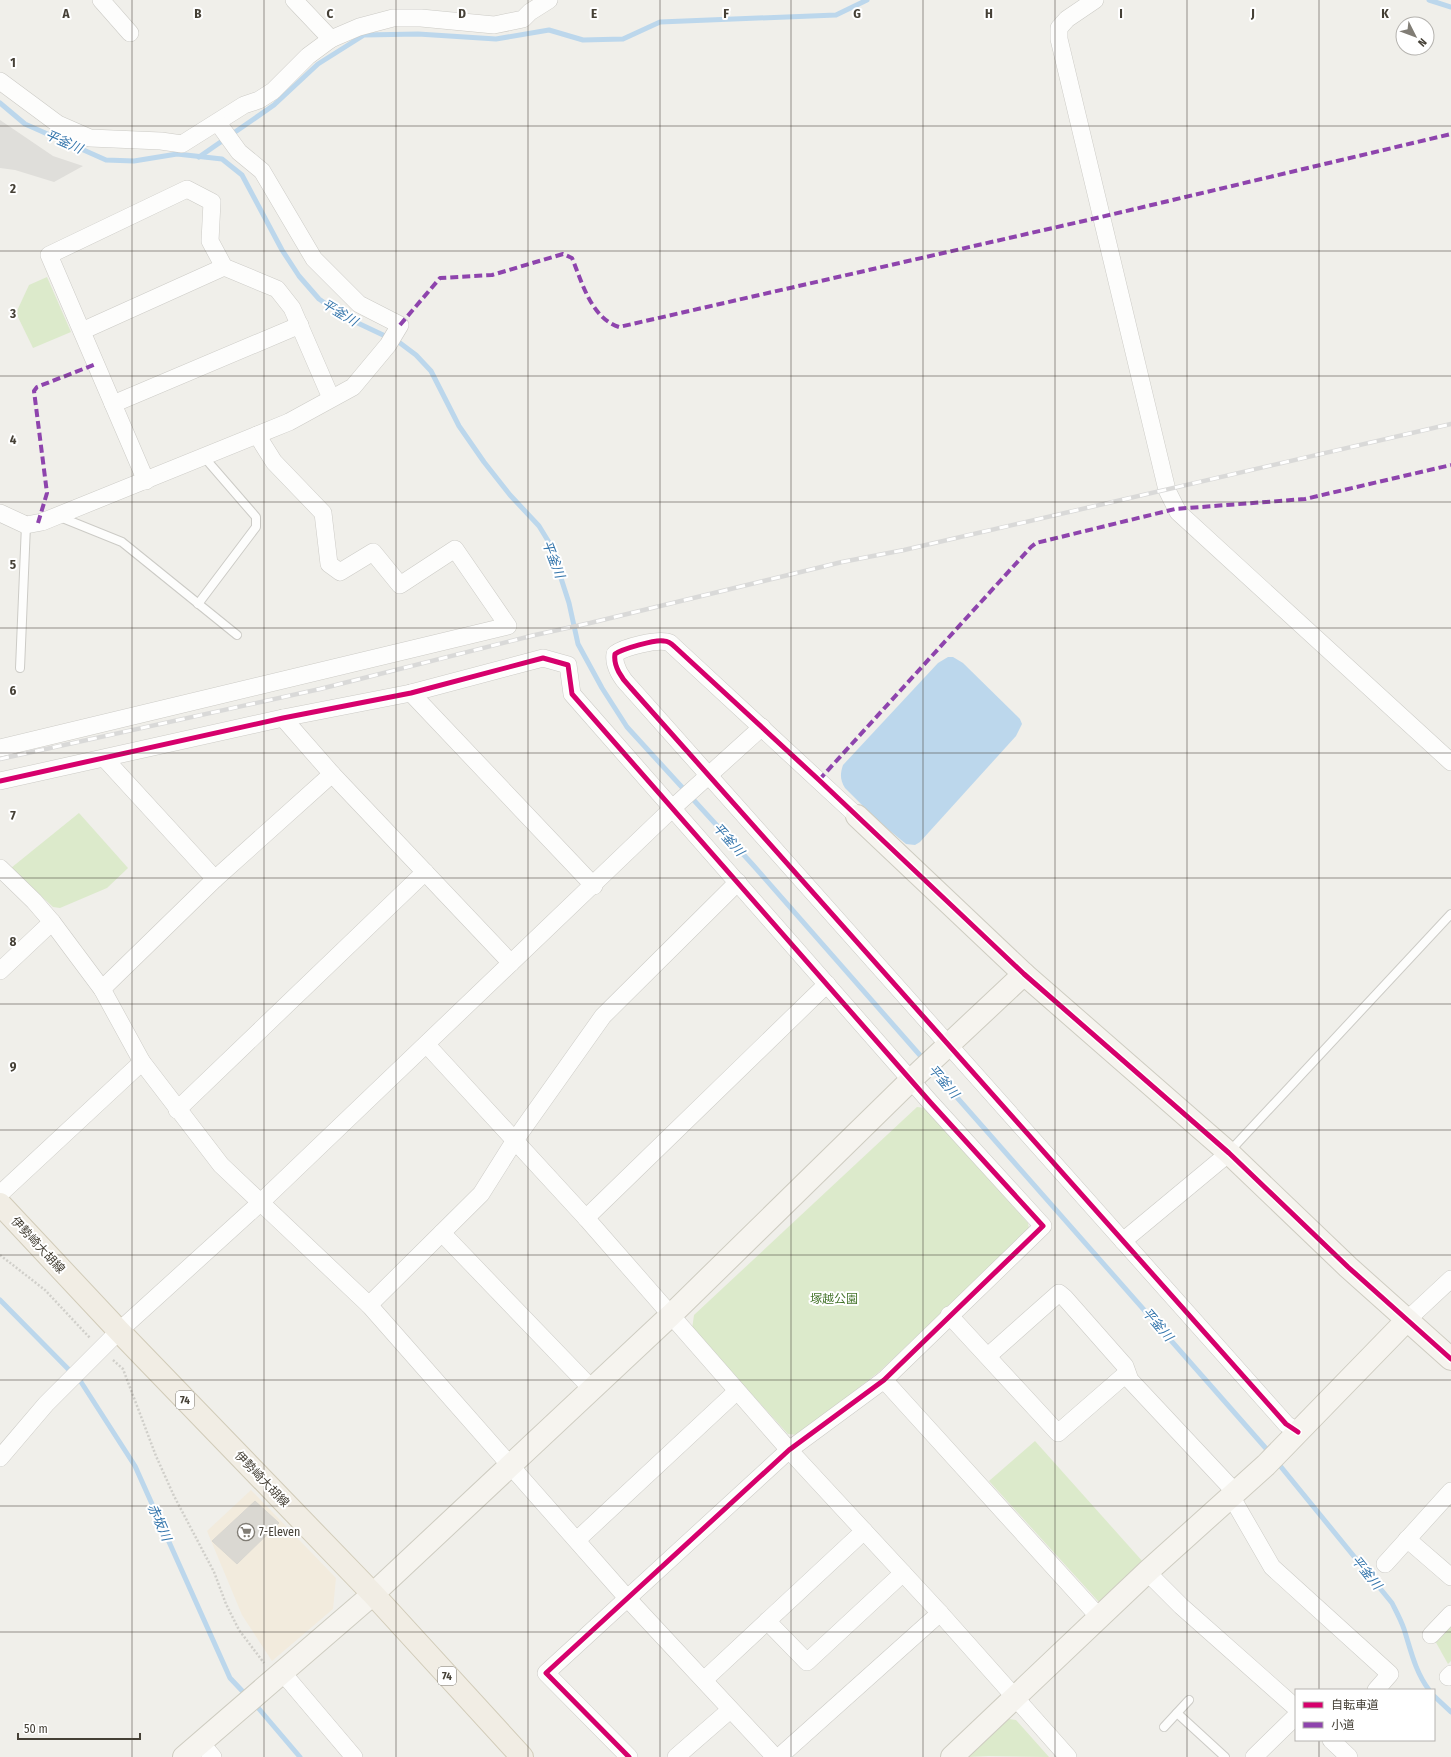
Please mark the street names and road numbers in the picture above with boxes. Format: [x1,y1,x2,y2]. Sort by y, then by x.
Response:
street label: 伊勢崎大胡線 [8,1214,68,1276]
road number: 74 [176,1391,194,1409]
street label: 伊勢崎大胡線 [232,1448,292,1510]
road number: 74 [438,1667,456,1685]

